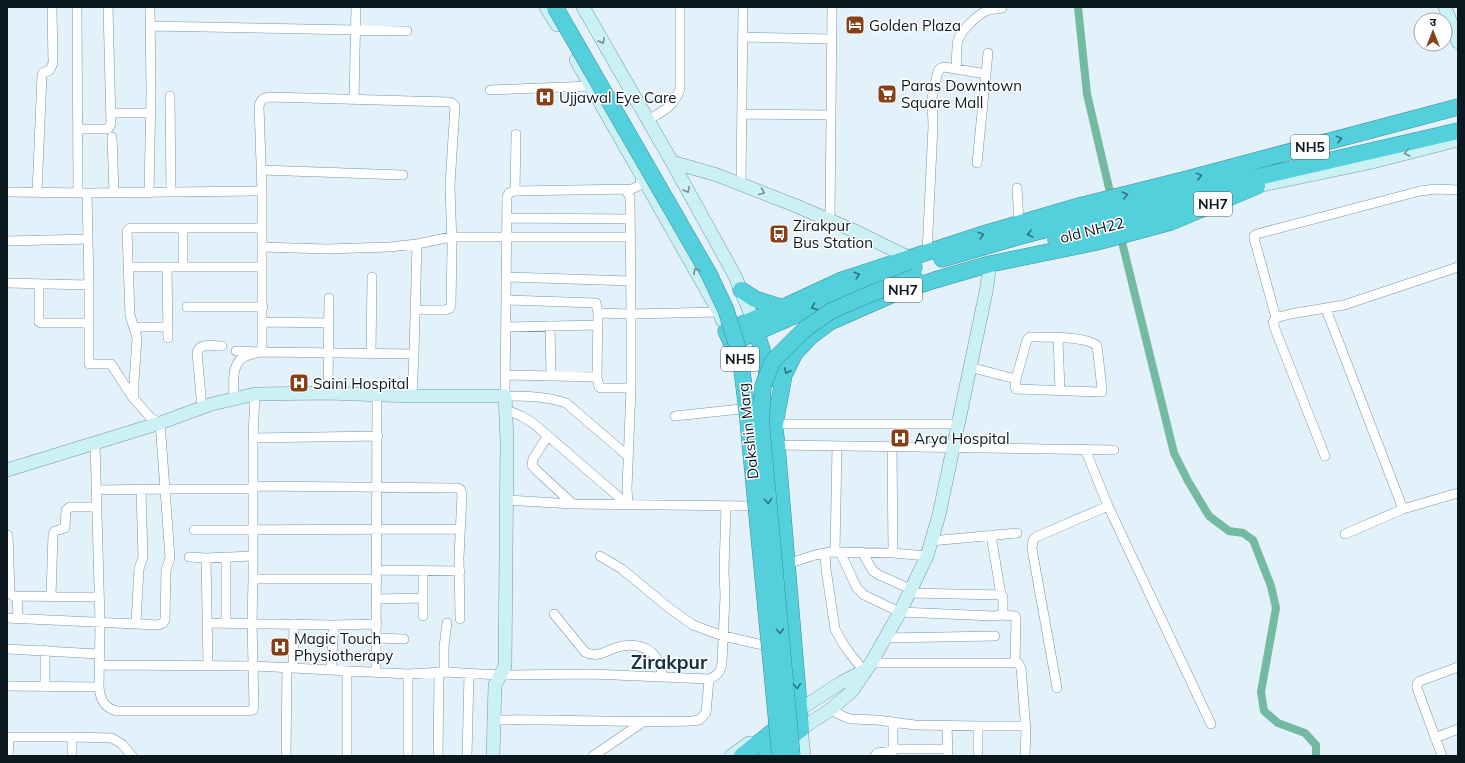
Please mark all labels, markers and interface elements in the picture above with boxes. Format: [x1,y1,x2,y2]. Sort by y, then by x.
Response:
north arrow [1413,12,1453,52]
hotel icon: Golden Plaza [844,14,866,36]
text: उ [1430,15,1437,29]
place label: Golden Plaza [869,16,961,35]
one-way arrow [598,37,605,44]
place label: Paras Downtown Square Mall [901,76,1022,112]
supermarket icon: Paras Downtown Square Mall [876,83,898,105]
hospital icon: Ujjawal Eye Care [534,86,556,108]
place label: Ujjawal Eye Care [559,88,677,107]
road number: NH5 [1291,135,1329,159]
one-way arrow [1335,135,1342,144]
one-way arrow [1403,148,1410,157]
one-way arrow [1196,172,1203,181]
one-way arrow [683,186,690,193]
one-way arrow [758,188,765,196]
one-way arrow [1121,191,1128,200]
road number: NH7 [1194,192,1232,216]
street label: old NH22 [1058,213,1126,247]
place label: Zirakpur Bus Station [793,216,873,252]
bus stop icon: Zirakpur Bus Station [768,223,790,245]
one-way arrow [1027,229,1033,237]
one-way arrow [977,231,984,240]
one-way arrow [693,268,701,275]
one-way arrow [854,272,861,280]
road number: NH7 [884,278,922,302]
one-way arrow [811,302,819,310]
road number: NH5 [721,347,759,371]
one-way arrow [783,367,791,374]
hospital icon: Saini Hospital [288,372,310,394]
place label: Saini Hospital [313,374,409,393]
street label: Dakshin Marg [734,382,762,480]
hospital icon: Arya Hospital [889,427,911,449]
place label: Arya Hospital [914,429,1010,448]
one-way arrow [764,498,773,504]
one-way arrow [776,628,785,634]
place label: Magic Touch Physiotherapy [294,629,393,665]
hospital icon: Magic Touch Physiotherapy [269,636,291,658]
district label: Zirakpur [631,650,708,674]
one-way arrow [793,683,802,689]

